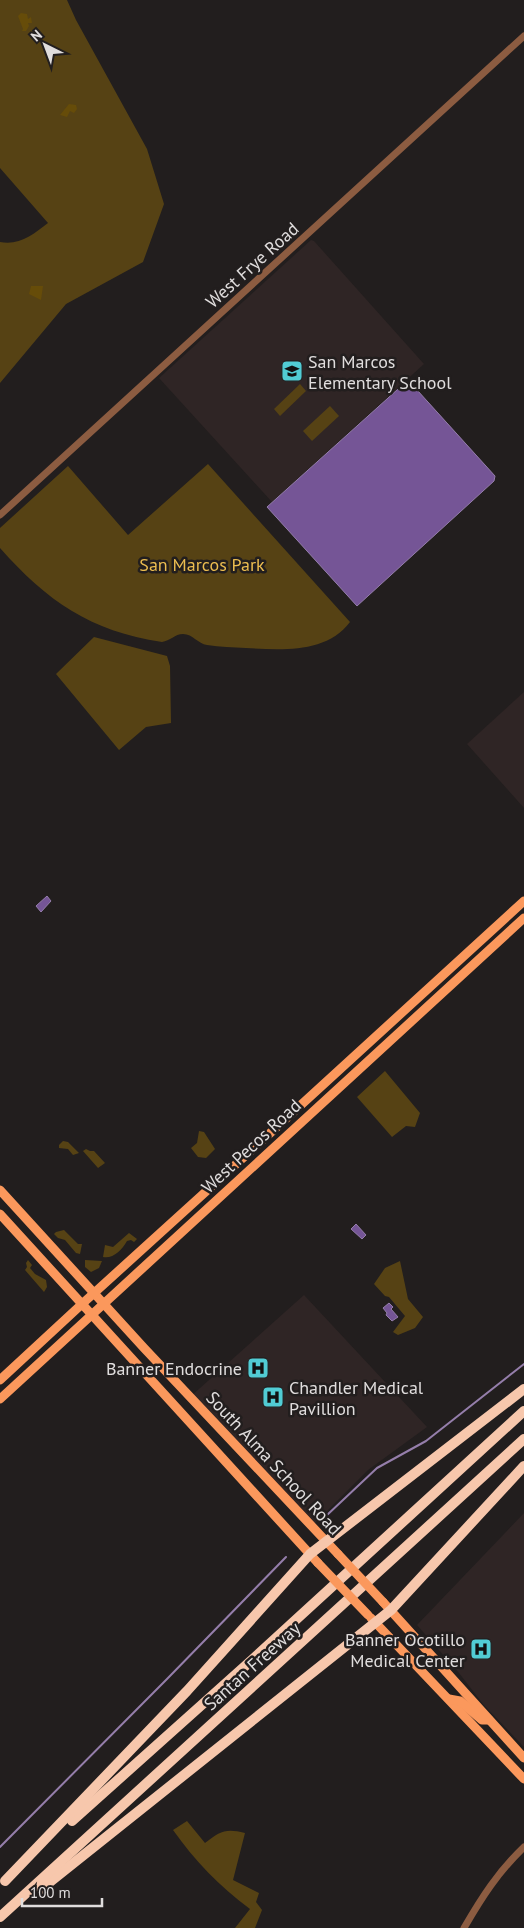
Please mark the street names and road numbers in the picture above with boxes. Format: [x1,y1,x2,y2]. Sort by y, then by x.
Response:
street label: West Frye Road [201,217,303,313]
street label: West Pecos Road [196,1094,306,1198]
street label: South Alma School Road [201,1386,347,1540]
street label: Santan Freeway [199,1616,305,1715]

